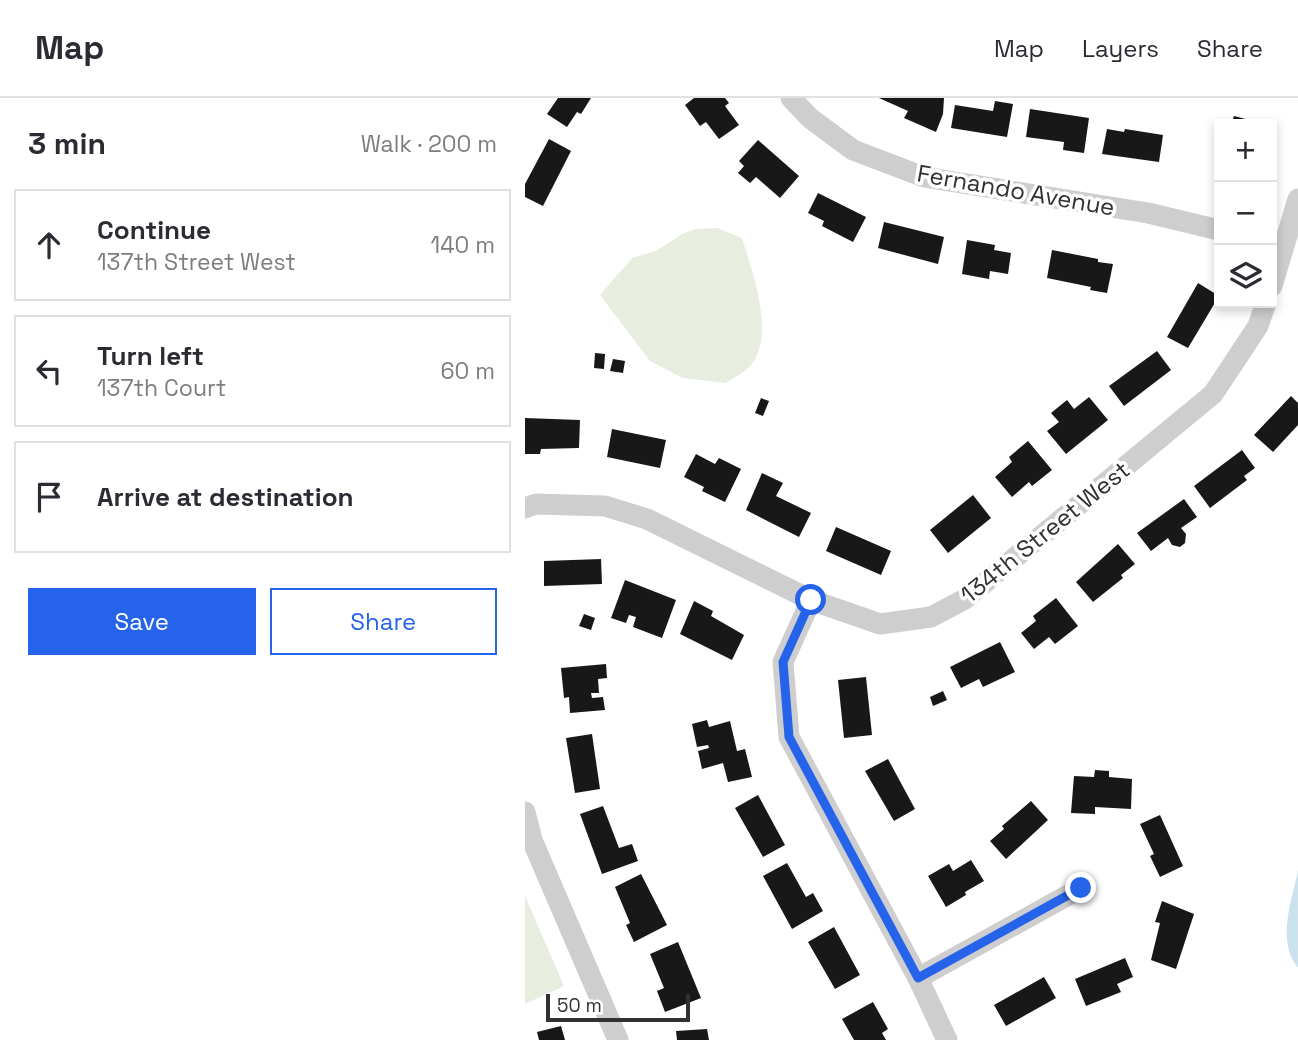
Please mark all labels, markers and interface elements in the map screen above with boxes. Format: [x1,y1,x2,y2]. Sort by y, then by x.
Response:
text: Map [35,27,104,69]
text: Map [994,33,1044,64]
text: Layers [1082,33,1159,64]
text: Share [1197,33,1263,64]
map controls [1214,119,1277,308]
button: + [1214,119,1277,182]
text: 3 min [28,124,106,163]
text: Walk · 200 m [361,129,497,159]
street label: Fernando Avenue [915,157,1117,223]
button: − [1214,182,1277,245]
text: Continue [97,213,211,247]
icon: ahead [30,226,68,264]
text: 140 m [431,230,495,260]
button: layers [1214,245,1277,308]
text: 137th Street West [97,247,296,277]
text: Turn left [97,339,204,373]
icon: left [30,352,68,390]
text: 60 m [440,356,495,386]
text: 137th Court [97,373,226,403]
street label: 134th Street West [954,454,1136,610]
icon: arrive [30,478,68,516]
text: Arrive at destination [97,480,354,514]
route start [795,584,826,615]
button: Save [28,588,256,655]
button: Share [270,588,497,655]
route end [1065,872,1096,903]
scale bar [546,991,689,1023]
text: 50 m [557,993,602,1018]

